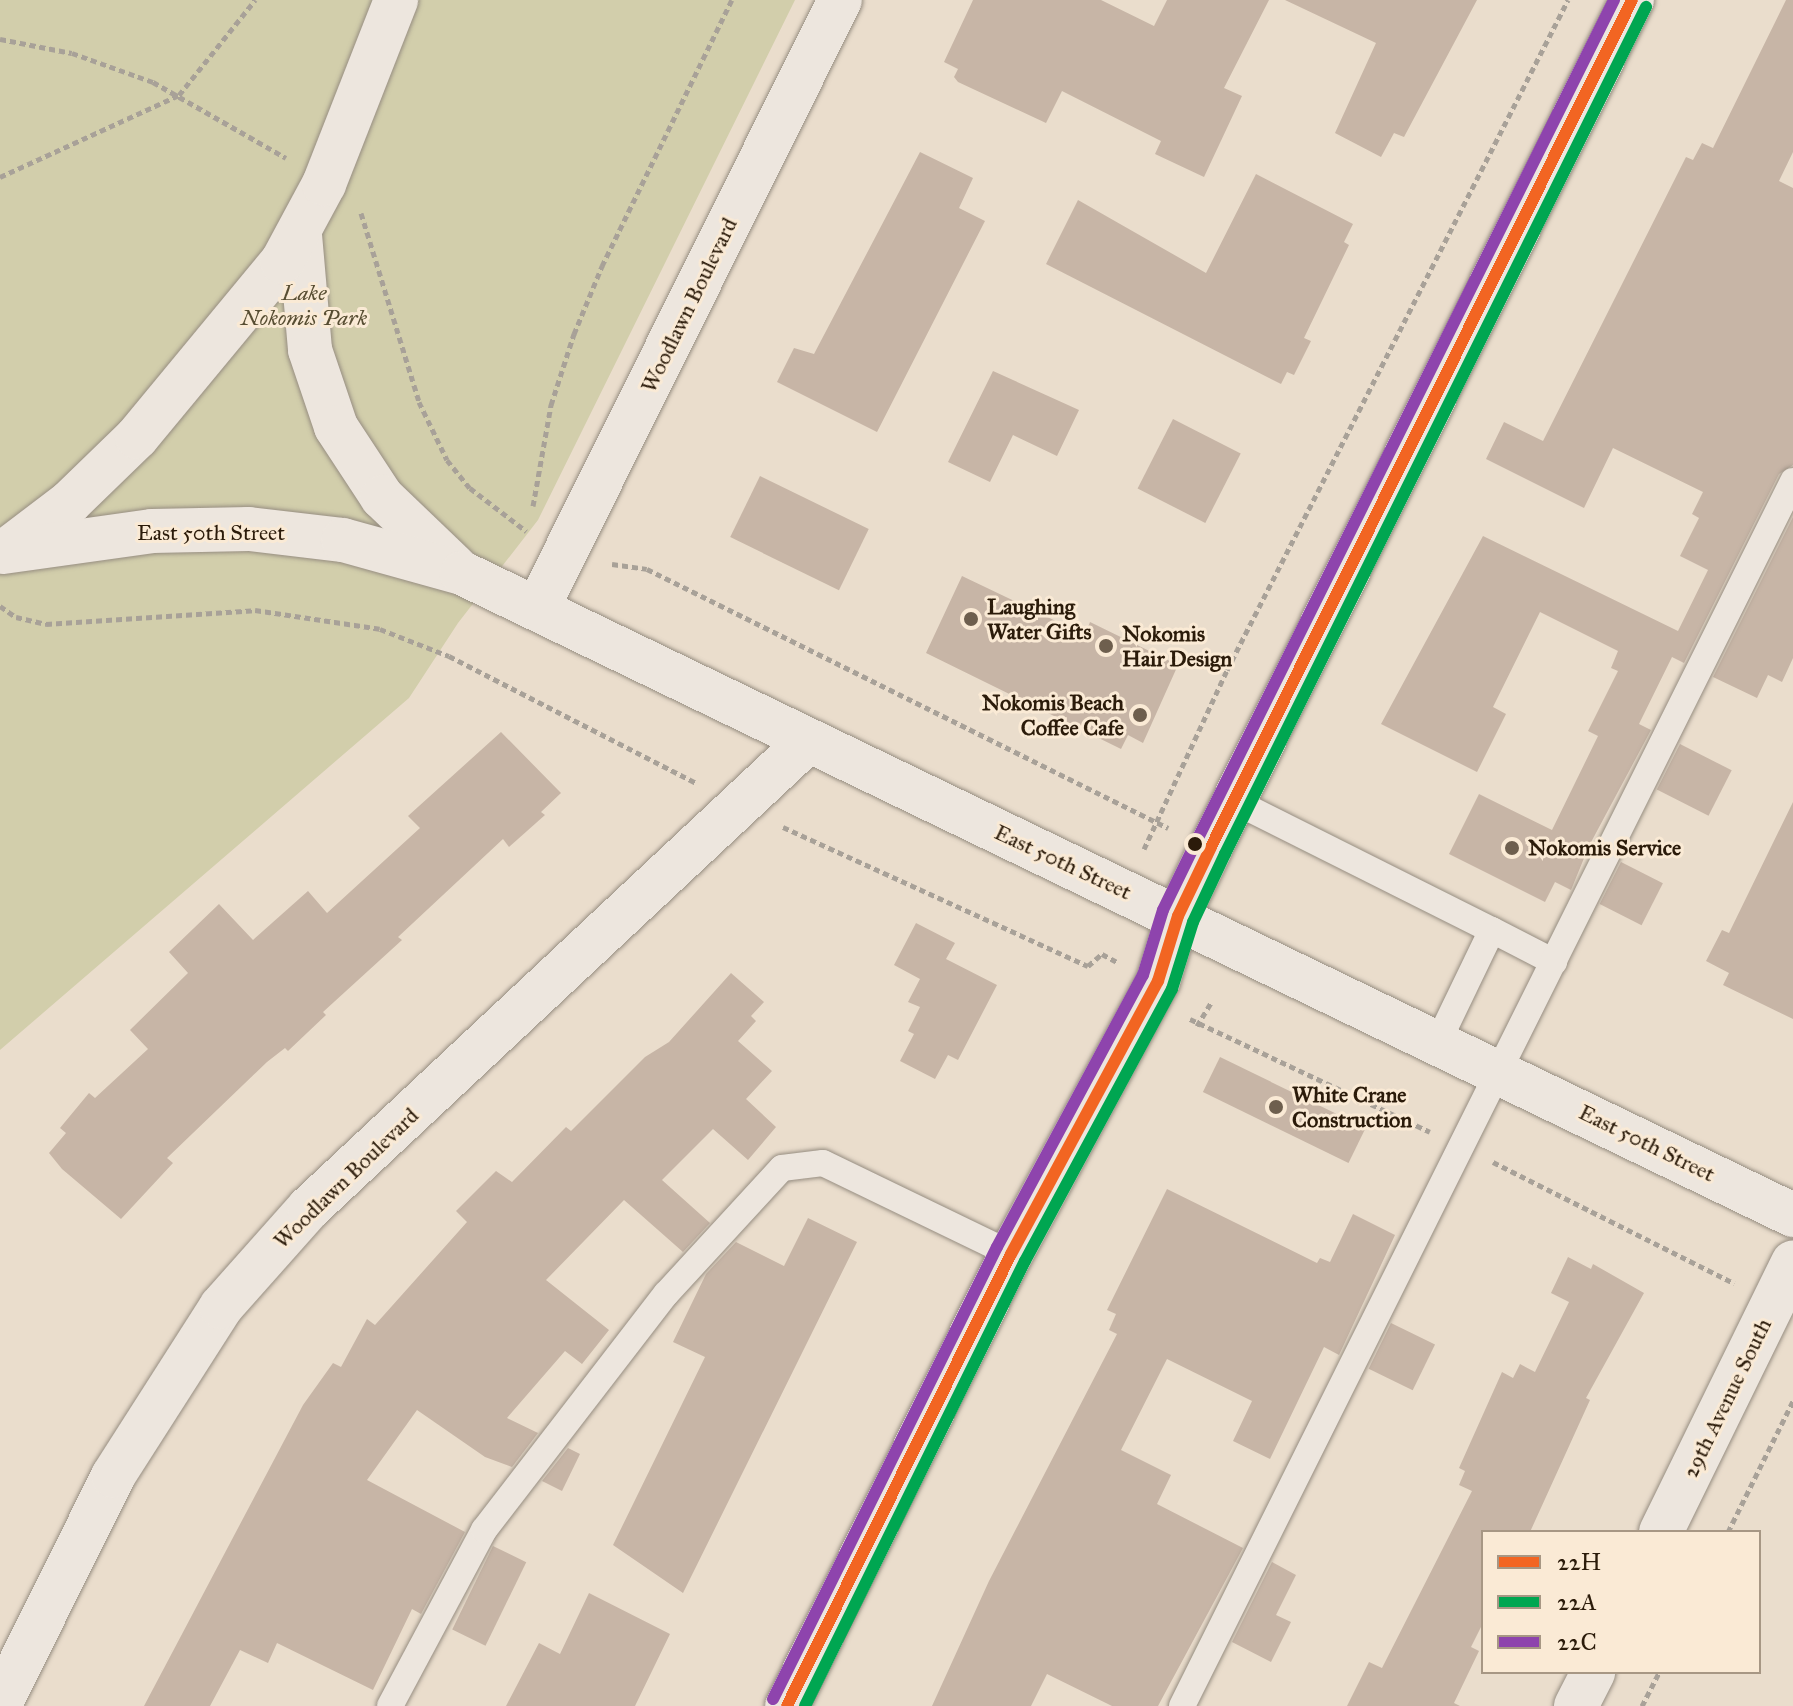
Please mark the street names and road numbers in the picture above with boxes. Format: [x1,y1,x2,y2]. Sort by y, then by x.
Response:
street label: Woodlawn Boulevard [635,213,743,397]
street label: East 50th Street [137,520,285,546]
street label: East 50th Street [990,819,1136,905]
street label: East 50th Street [1575,1099,1719,1187]
street label: Woodlawn Boulevard [268,1102,424,1254]
street label: 29th Avenue South [1677,1314,1777,1482]

